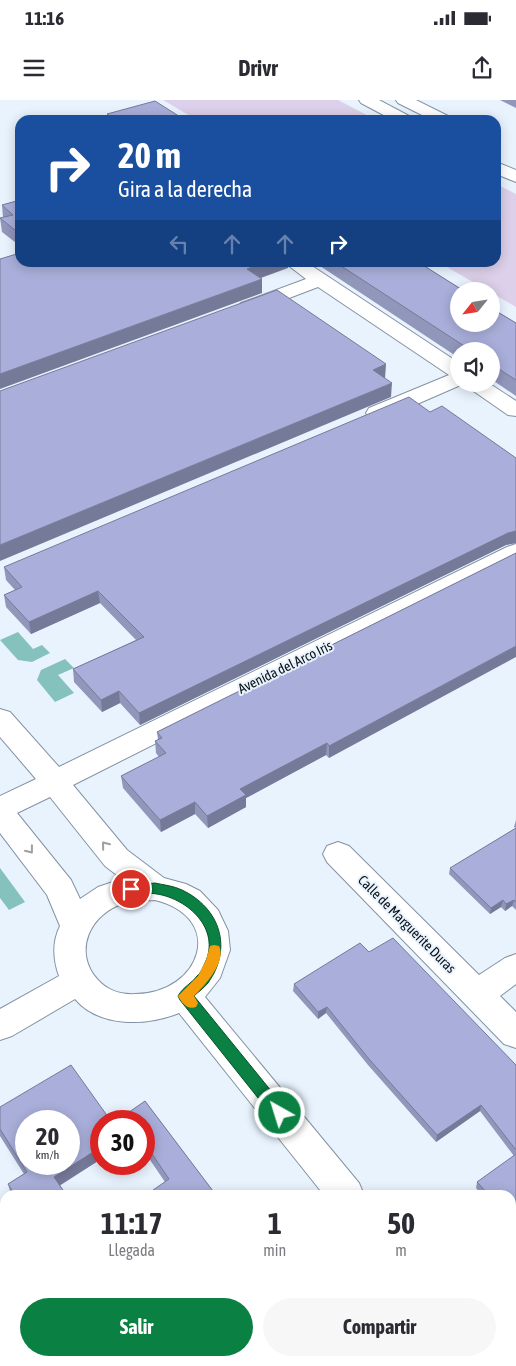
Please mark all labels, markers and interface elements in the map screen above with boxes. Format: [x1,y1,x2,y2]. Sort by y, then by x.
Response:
text: 11:16 [25,7,64,29]
icon: menu [20,54,48,82]
icon: share [468,54,496,82]
text: Drivr [238,55,278,81]
icon: right [35,135,100,200]
text: 20 m [118,135,181,175]
text: Gira a la derecha [118,176,252,202]
icon: left [165,230,193,258]
icon: ahead [218,230,246,258]
icon: ahead [271,230,299,258]
icon: right [324,230,352,258]
north arrow [450,282,500,332]
map controls [450,282,500,392]
button: sound [450,342,500,392]
street label: Avenida del Arco Iris [235,637,335,697]
one-way arrow [102,842,111,851]
one-way arrow [24,844,32,853]
pin [110,868,152,910]
street label: Calle de Marguerite Duras [355,872,459,976]
icon: arrive [117,875,145,903]
position arrow [253,1086,305,1138]
speed limit sign: 30 [90,1110,155,1175]
text: 20 [36,1122,59,1150]
text: km/h [36,1148,59,1162]
text: 11:17 [101,1206,163,1240]
text: 1 [268,1206,282,1240]
text: 50 [387,1206,415,1240]
text: Llegada [108,1241,155,1259]
text: min [263,1241,286,1259]
text: m [395,1241,407,1259]
button: Salir [20,1298,253,1356]
button: Compartir [263,1298,496,1356]

